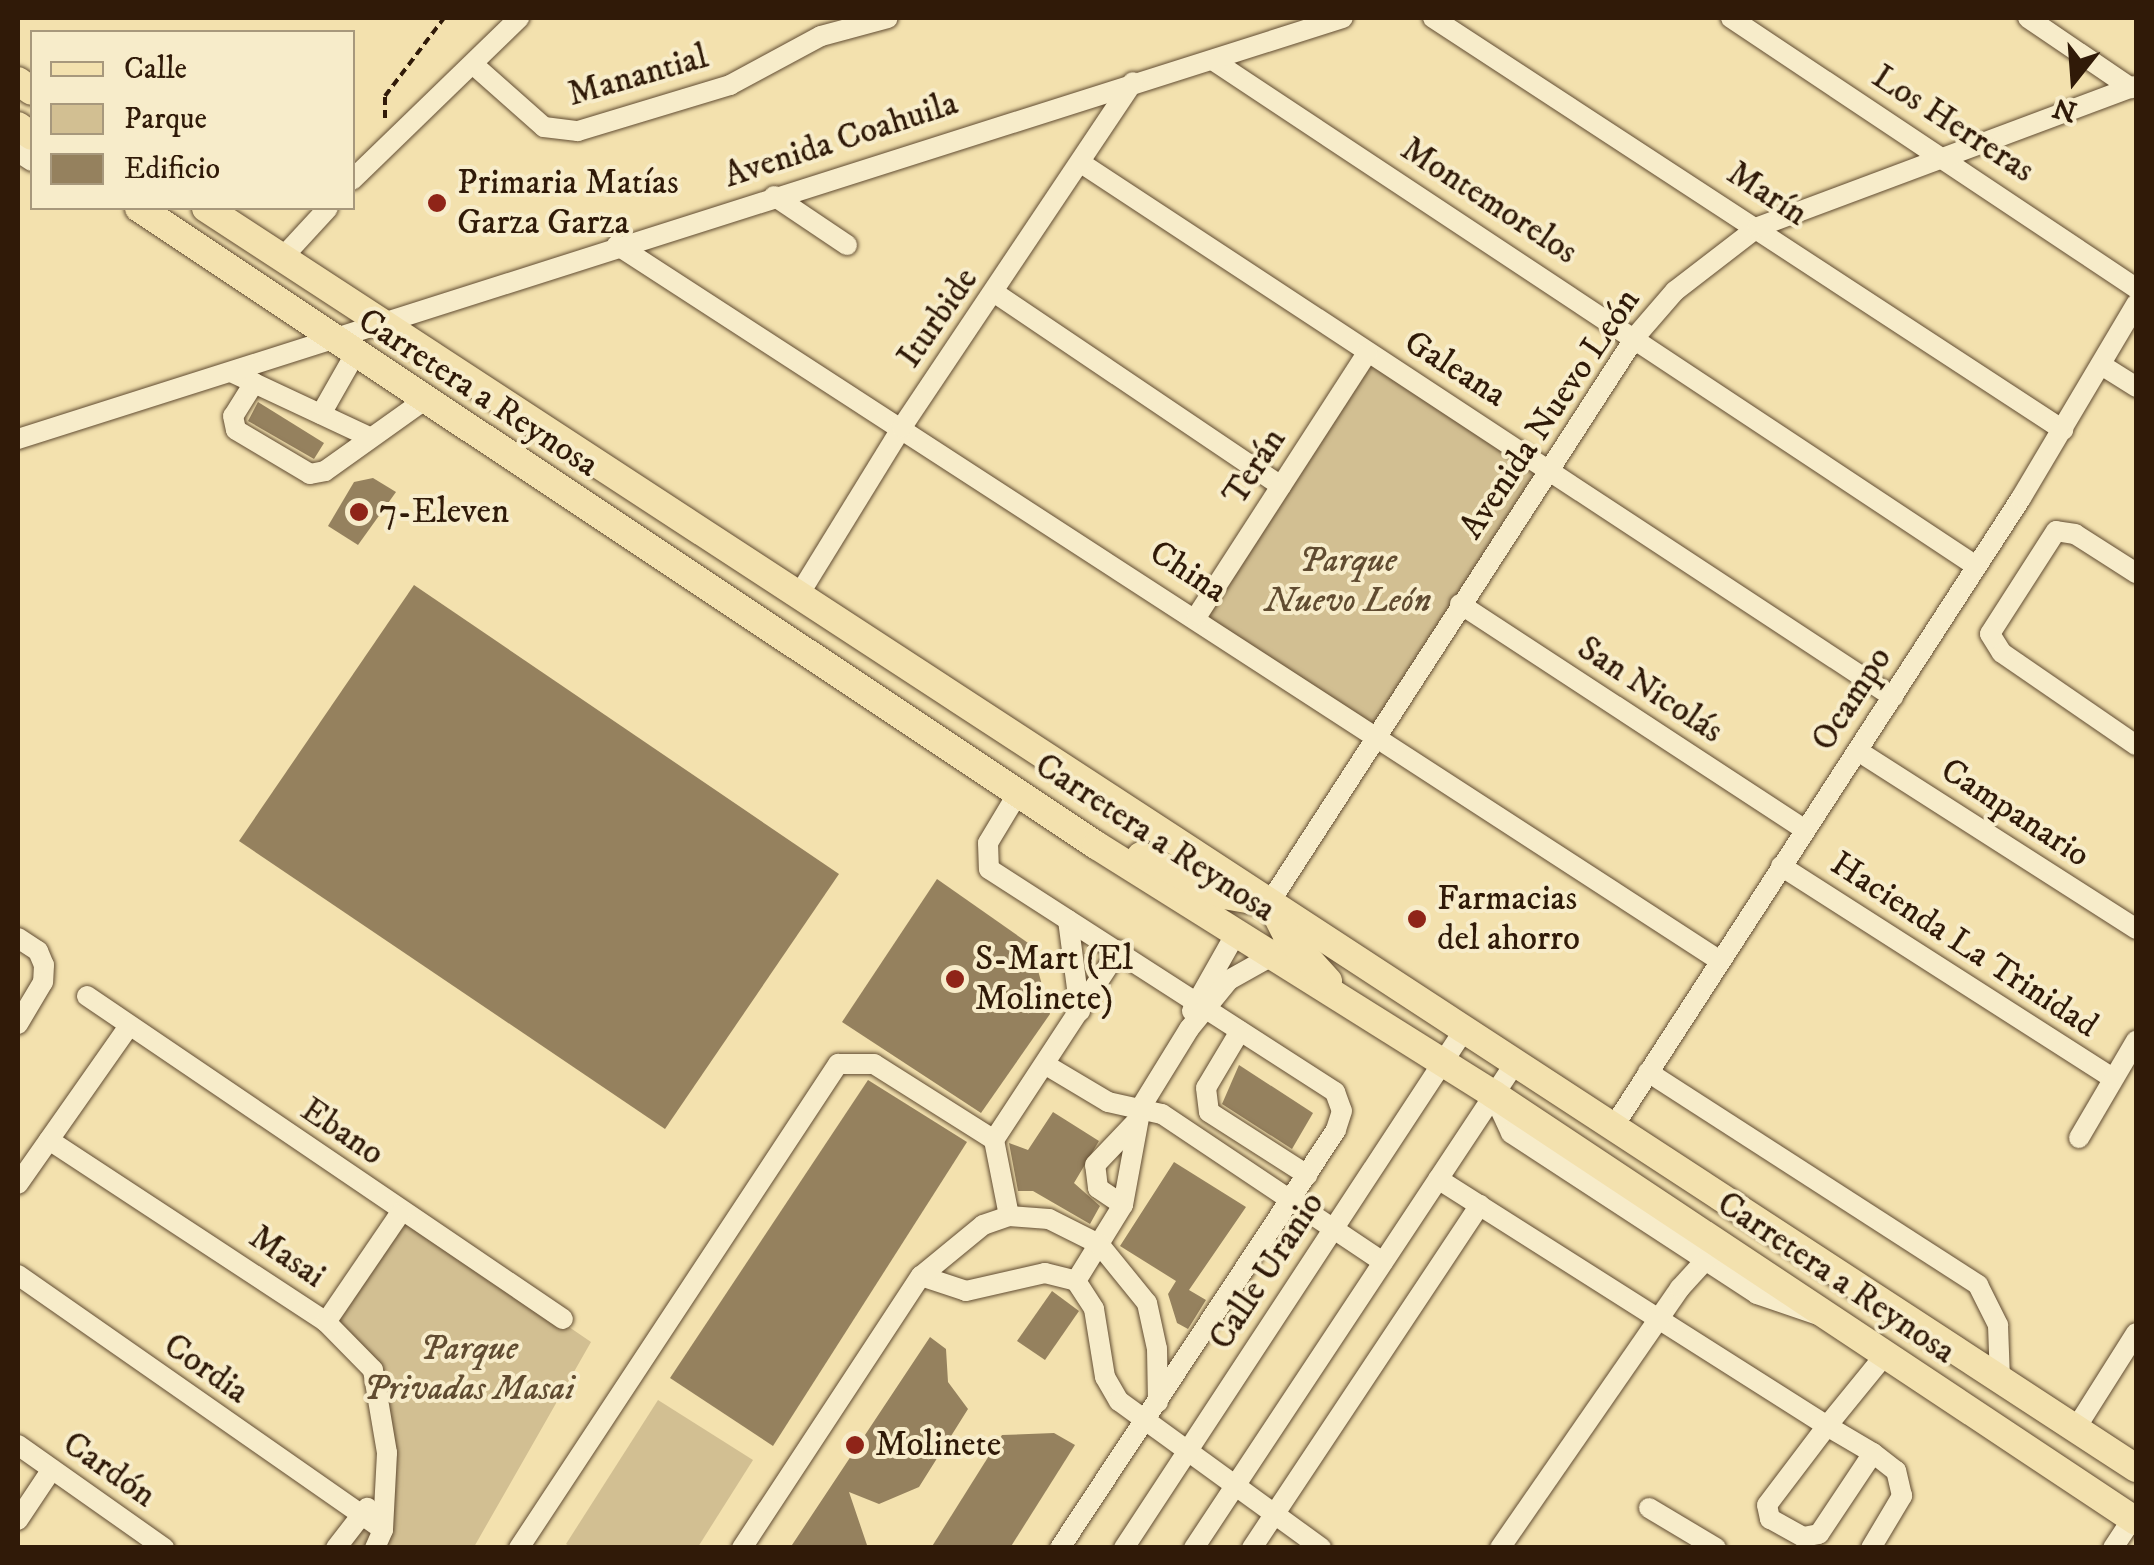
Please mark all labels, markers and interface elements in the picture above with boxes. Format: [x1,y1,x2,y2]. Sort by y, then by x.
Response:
legend [30,30,355,210]
north arrow [2024,30,2124,130]
street label: Manantial [563,36,713,116]
text: Calle [124,51,187,88]
street label: Los Herreras [1864,56,2042,192]
street label: Avenida Coahuila [719,82,963,198]
text: N [2049,89,2081,129]
text: Parque [124,101,207,138]
street label: Montemorelos [1393,128,1585,274]
text: Edificio [124,151,220,188]
street label: Marín [1719,153,1815,235]
place label: Primaria Matías Garza Garza [457,162,679,244]
marker: Primaria Matías Garza Garza [426,192,448,214]
street label: Iturbide [889,260,987,376]
street label: Avenida Nuevo León [1451,281,1649,547]
street label: Carretera a Reynosa [350,300,606,486]
street label: Galeana [1396,321,1514,417]
street label: Terán [1215,420,1295,514]
place label: 7-Eleven [379,491,509,533]
marker: 7-Eleven [348,501,370,523]
street label: China [1141,532,1235,612]
park label: Parque Nuevo León [1265,540,1431,622]
street label: San Nicolás [1569,627,1731,753]
street label: Ocampo [1803,639,1901,759]
street label: Carretera a Reynosa [1027,745,1283,931]
street label: Campanario [1933,749,2097,877]
street label: Hacienda La Trinidad [1822,843,2106,1047]
place label: Farmacias del ahorro [1437,878,1580,960]
marker: Farmacias del ahorro [1406,908,1428,930]
place label: S-Mart (El Molinete) [975,938,1133,1020]
marker: S-Mart (El Molinete) [944,968,966,990]
street label: Ebano [292,1089,392,1175]
street label: Carretera a Reynosa [1709,1183,1963,1373]
street label: Calle Uranio [1201,1184,1333,1358]
street label: Masai [241,1217,333,1297]
street label: Cordia [155,1325,257,1413]
park label: Parque Privadas Masai [364,1328,574,1410]
street label: Cardón [54,1423,164,1517]
place label: Molinete [875,1424,1001,1466]
marker: Molinete [844,1434,866,1456]

